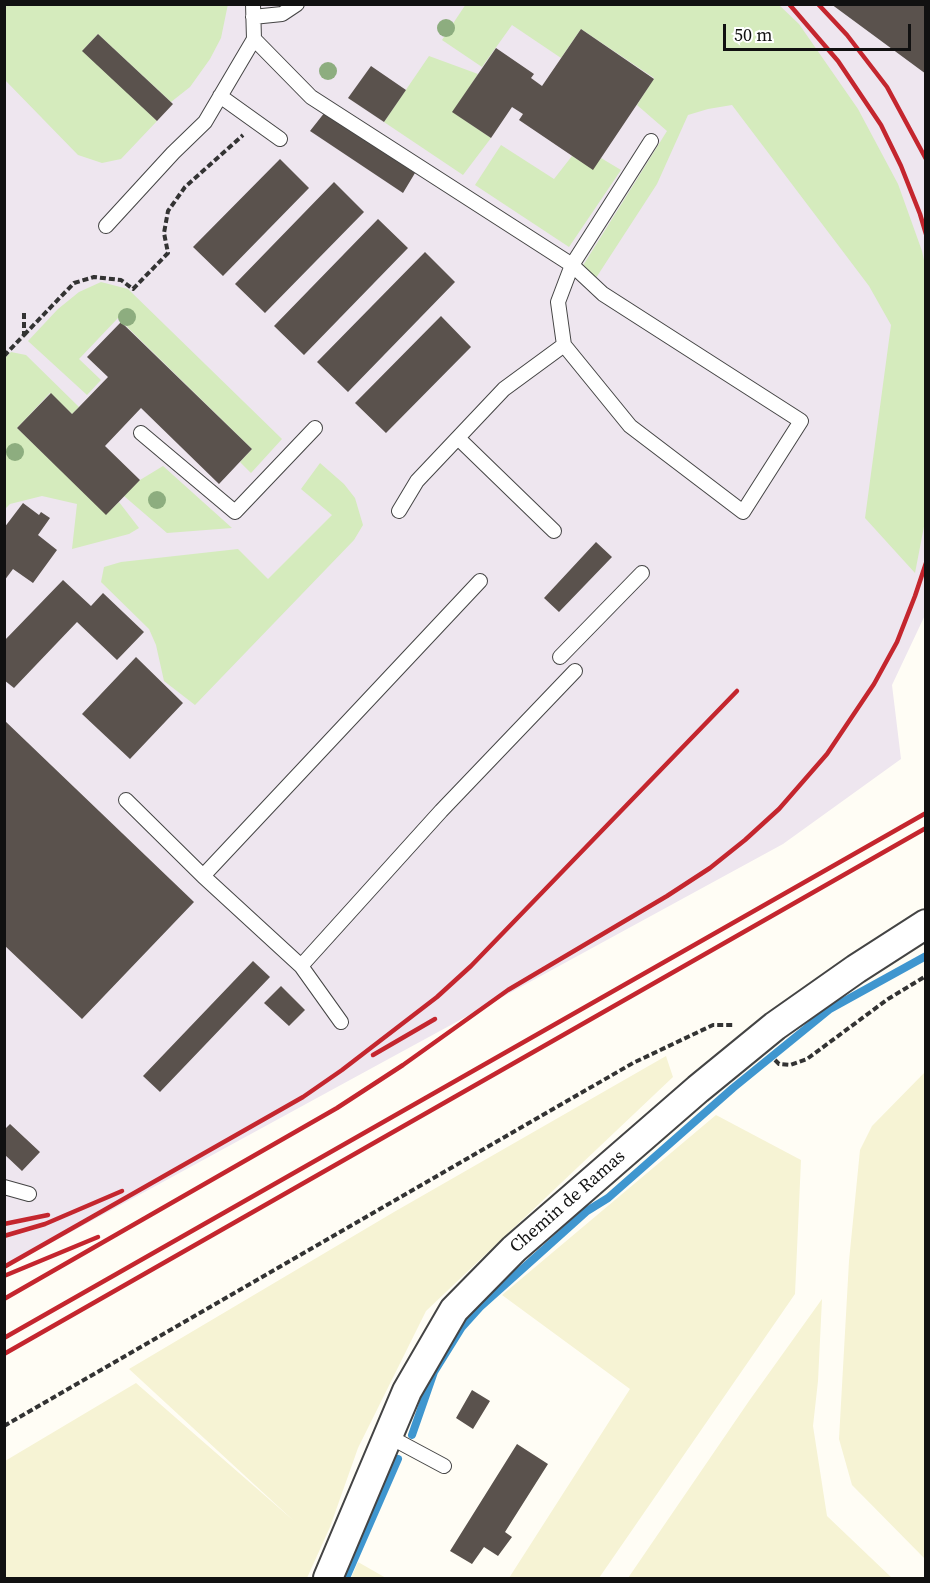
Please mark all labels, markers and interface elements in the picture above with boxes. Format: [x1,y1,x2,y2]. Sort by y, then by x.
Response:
scale bar [726,12,914,50]
text: 50 m [734,22,772,47]
street label: Chemin de Ramas [506,1146,630,1258]

